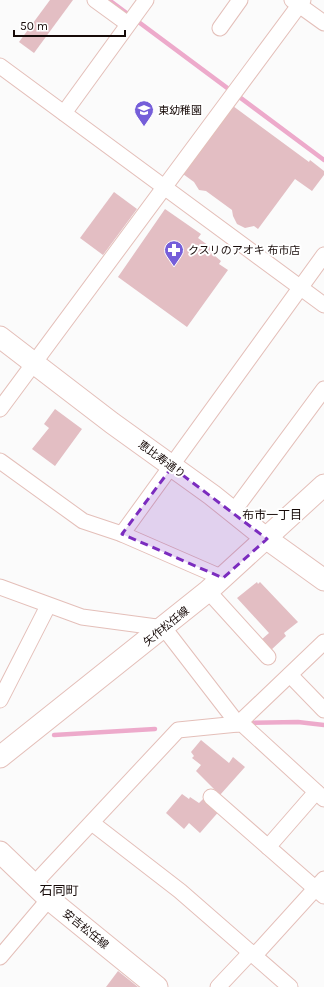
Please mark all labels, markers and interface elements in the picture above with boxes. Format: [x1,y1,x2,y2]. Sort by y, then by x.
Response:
scale bar [14,12,125,38]
text: 50 m [20,19,48,33]
school or university icon: 東幼稚園 [133,99,155,127]
place label: 東幼稚園 [158,104,202,117]
pharmacy icon: クスリのアオキ 布市店 [163,239,185,267]
place label: クスリのアオキ 布市店 [188,244,300,257]
street label: 恵比寿通り [136,438,188,481]
district label: 布市一丁目 [242,508,302,522]
street label: 矢作松任線 [141,604,192,649]
district label: 石同町 [39,883,79,898]
street label: 安吉松任線 [60,907,111,952]

